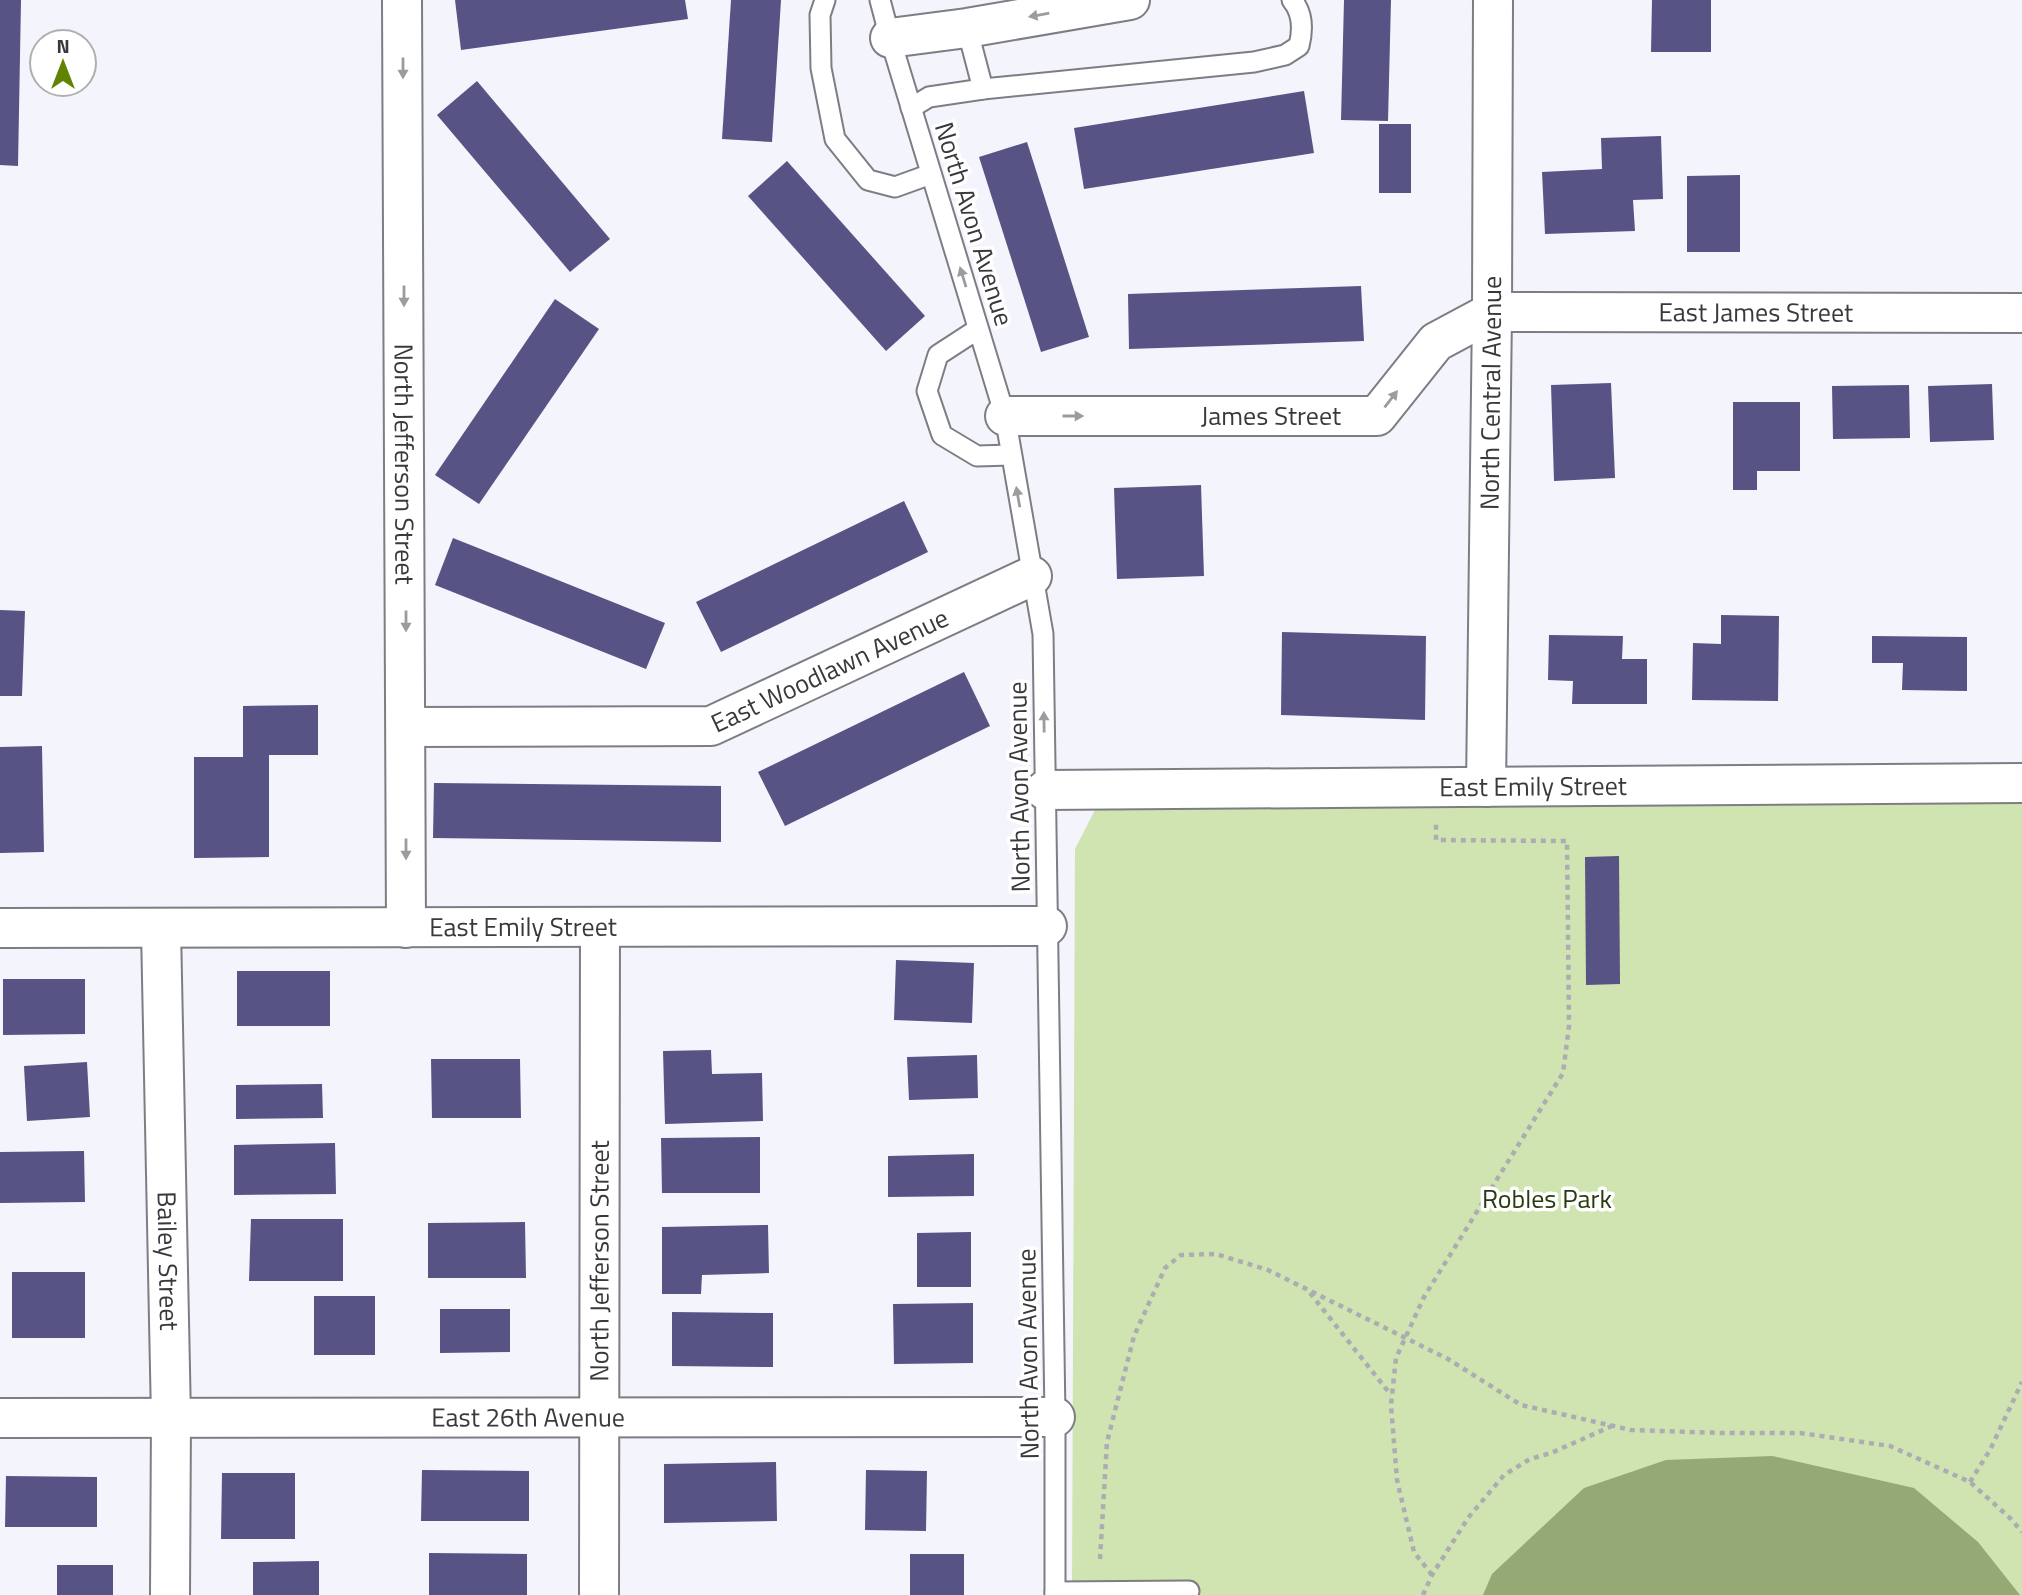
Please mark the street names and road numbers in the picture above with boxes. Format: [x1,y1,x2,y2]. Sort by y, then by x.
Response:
street label: North Avon Avenue [925,117,1024,330]
street label: North Central Avenue [1469,276,1511,510]
street label: East James Street [1658,292,1853,332]
street label: North Jefferson Street [384,343,425,585]
street label: James Street [1201,396,1341,435]
street label: East Woodlawn Avenue [704,598,955,742]
street label: North Avon Avenue [997,681,1040,893]
street label: East Emily Street [1439,766,1627,806]
street label: East Emily Street [429,907,617,946]
street label: North Jefferson Street [579,1140,619,1382]
street label: Bailey Street [147,1191,189,1331]
street label: North Avon Avenue [1006,1248,1049,1460]
street label: East 26th Avenue [431,1397,625,1437]

